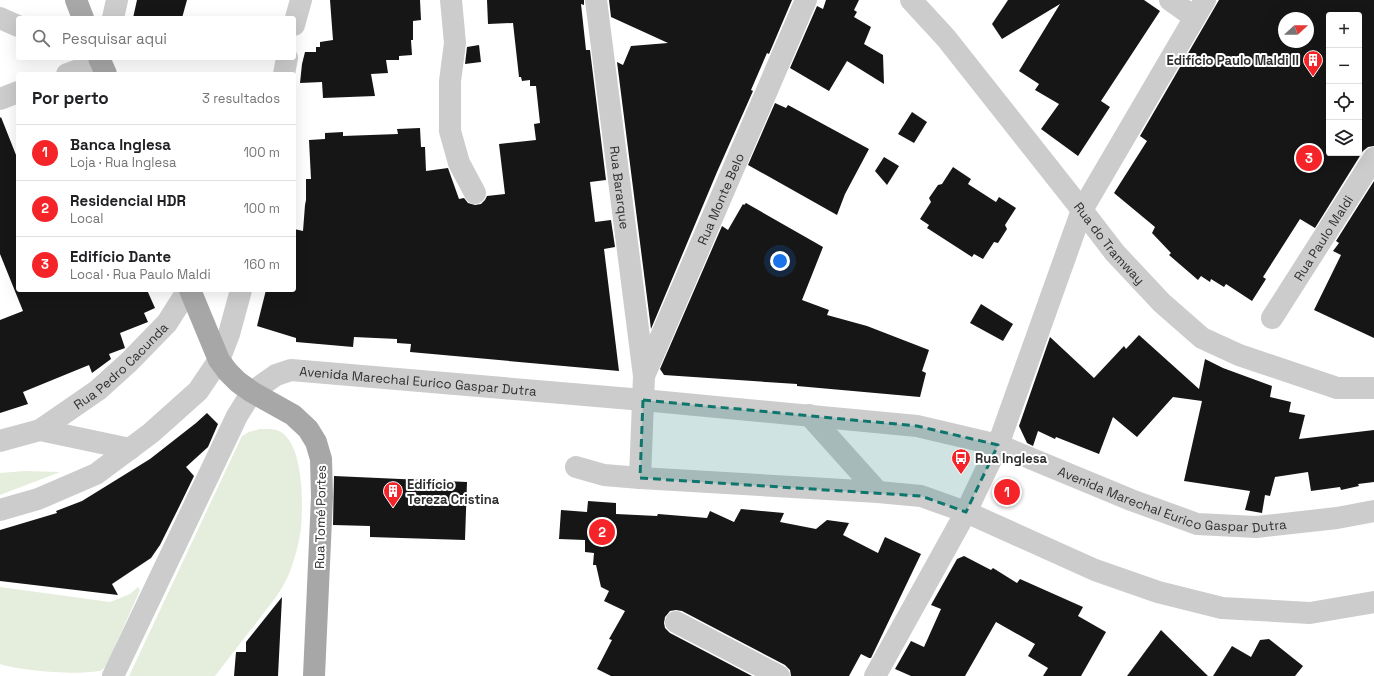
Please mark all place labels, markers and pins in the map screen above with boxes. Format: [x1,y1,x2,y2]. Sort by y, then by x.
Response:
building icon: Edifício Paulo Maldi II [1302,49,1324,77]
place label: Edifício Paulo Maldi II [1166,52,1299,69]
pin: 3 [1296,143,1322,173]
bus stop icon: Rua Inglesa [950,447,972,475]
place label: Rua Inglesa [975,450,1047,467]
place label: Edifício Tereza Cristina [407,476,500,508]
pin: 1 [994,477,1020,507]
building icon: Edifício Tereza Cristina [382,480,404,508]
pin: 2 [589,517,615,547]

